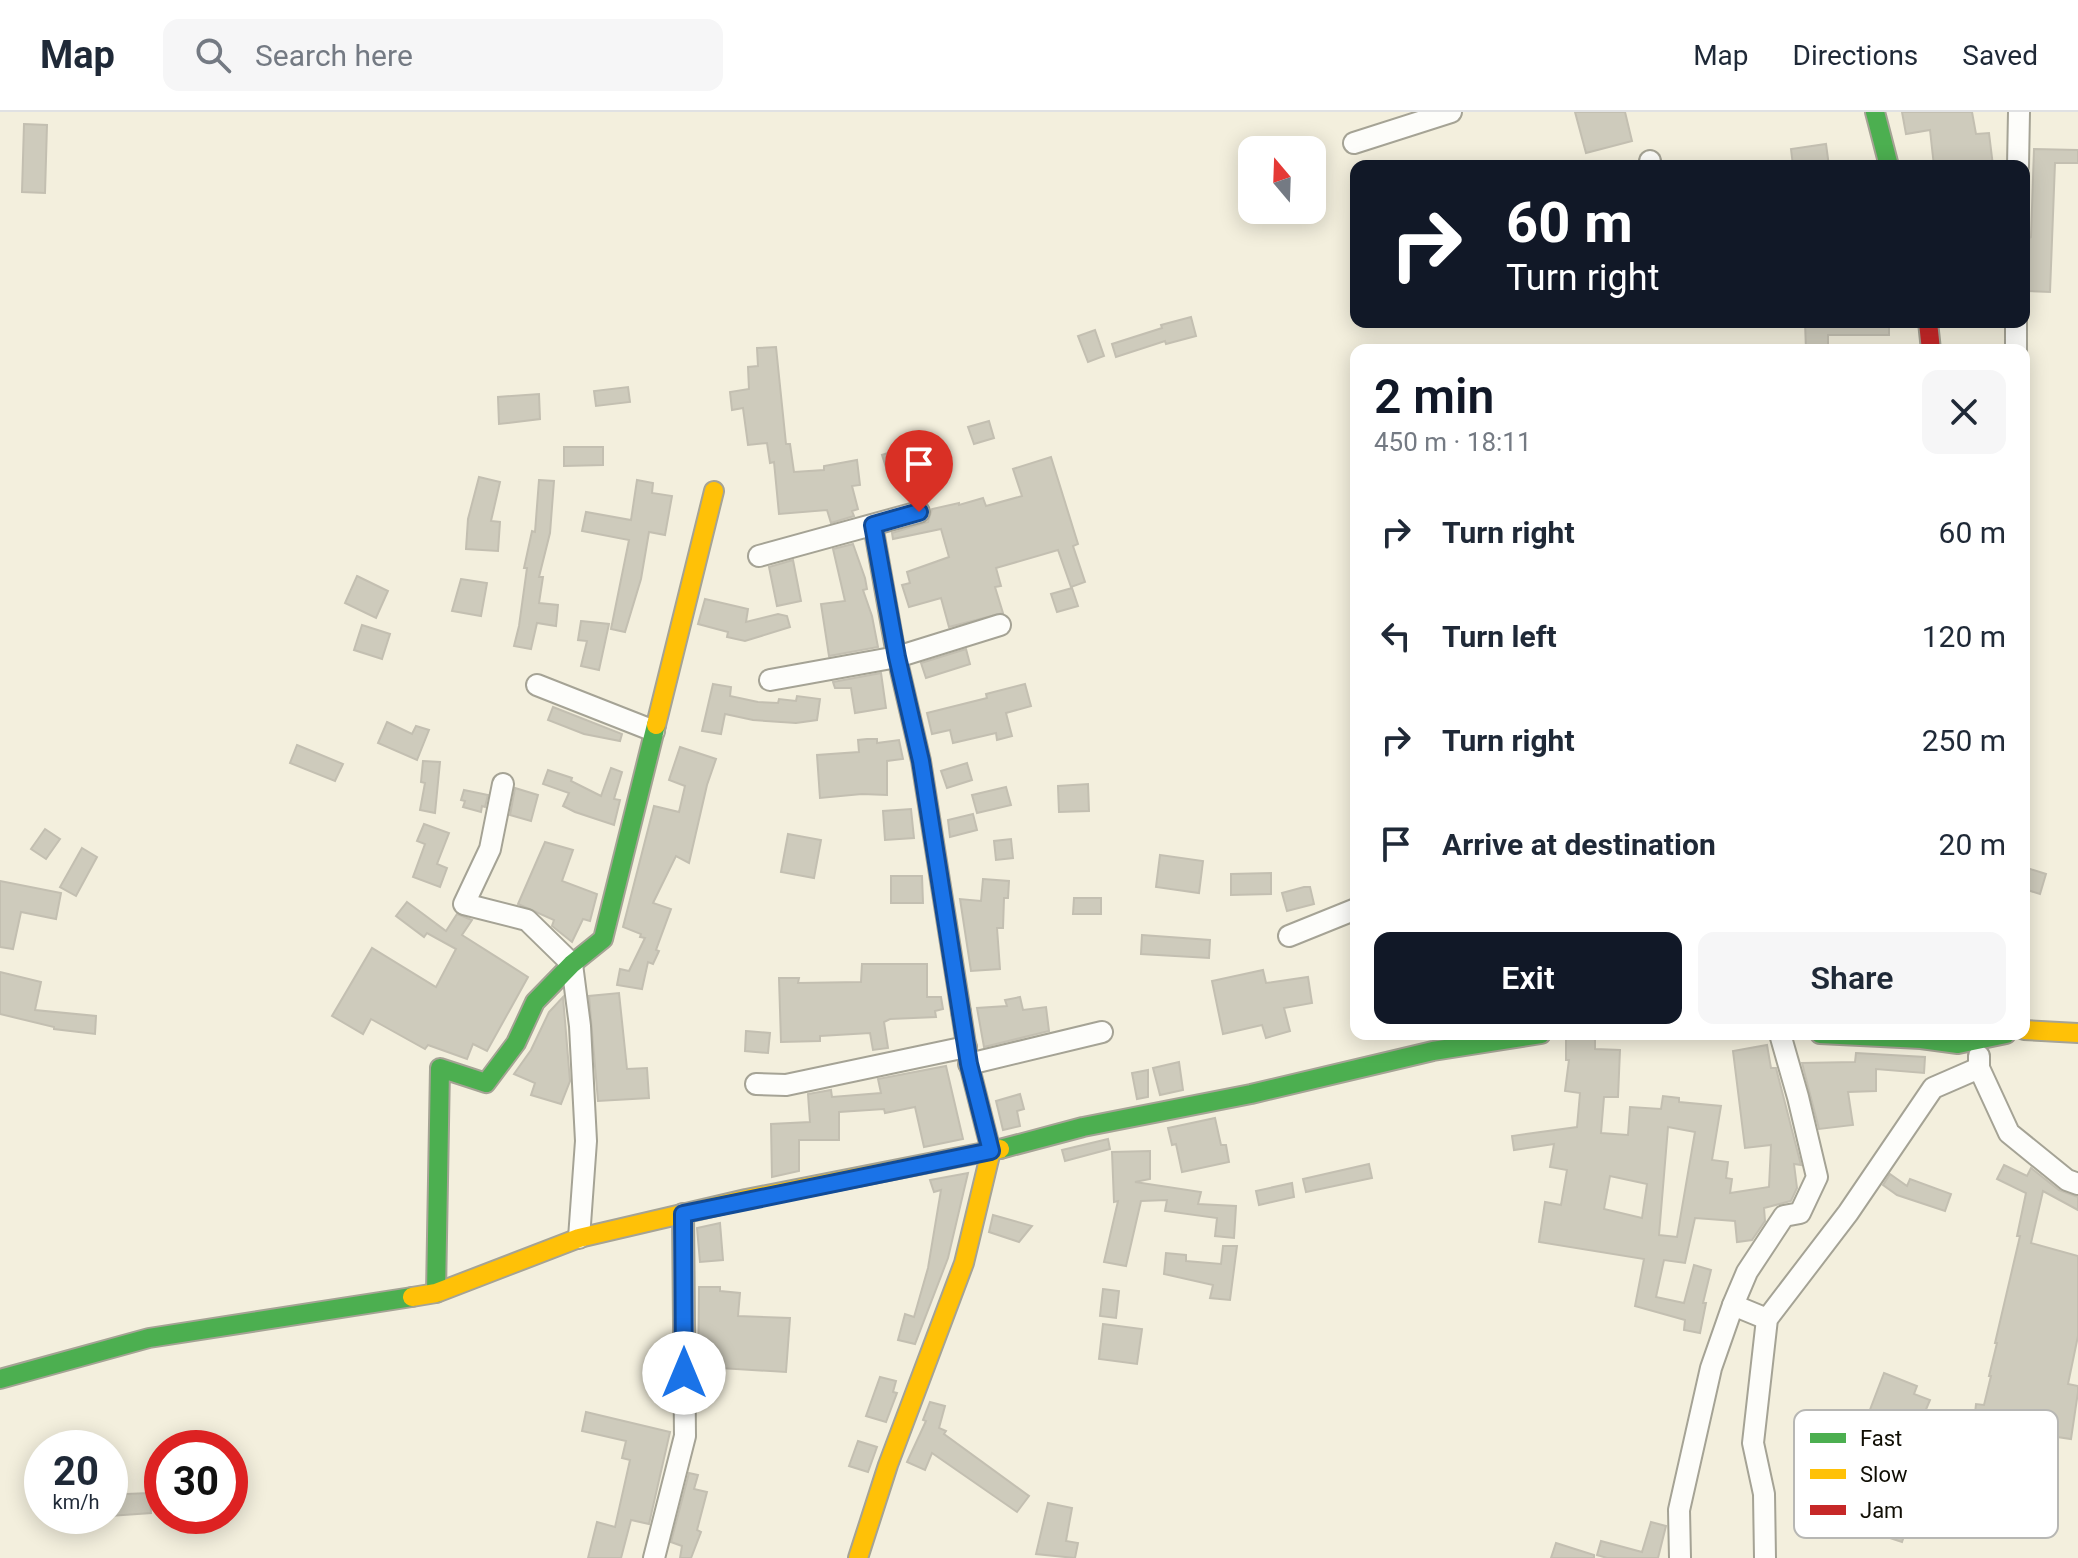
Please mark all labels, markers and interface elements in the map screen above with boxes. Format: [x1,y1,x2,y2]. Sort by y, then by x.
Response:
search box [163,19,723,91]
text: Map [40,33,115,77]
icon: search [191,33,235,77]
text: Search here [255,38,413,73]
text: Map [1693,39,1749,72]
text: Directions [1793,39,1918,72]
text: Saved [1962,39,2038,72]
north arrow [1238,136,1326,224]
map controls [1238,136,1326,224]
text: 60 m [1506,190,1633,256]
icon: right [1374,192,1478,296]
text: Turn right [1506,257,1659,299]
text: 2 min [1374,368,1494,425]
button: close [1922,370,2006,454]
text: 450 m · 18:11 [1374,427,1532,457]
pin [885,430,953,512]
icon: arrive [897,442,941,486]
icon: right [1374,510,1418,554]
text: Turn right [1442,515,1575,550]
text: 60 m [1939,515,2006,550]
icon: left [1374,614,1418,658]
text: Turn left [1442,619,1557,654]
text: 120 m [1922,619,2006,654]
icon: right [1374,718,1418,762]
text: Turn right [1442,723,1575,758]
text: 250 m [1922,723,2006,758]
icon: arrive [1374,822,1418,866]
text: Arrive at destination [1442,827,1716,862]
text: 20 m [1939,827,2006,862]
button: Exit [1374,932,1682,1024]
button: Share [1698,932,2006,1024]
position arrow [642,1331,726,1415]
legend [1794,1410,2058,1538]
text: Fast [1860,1426,1902,1451]
speed limit sign: 30 [144,1430,248,1534]
text: 20 [53,1448,99,1495]
text: Slow [1860,1462,1908,1487]
text: km/h [53,1490,99,1514]
text: Jam [1860,1498,1903,1523]

